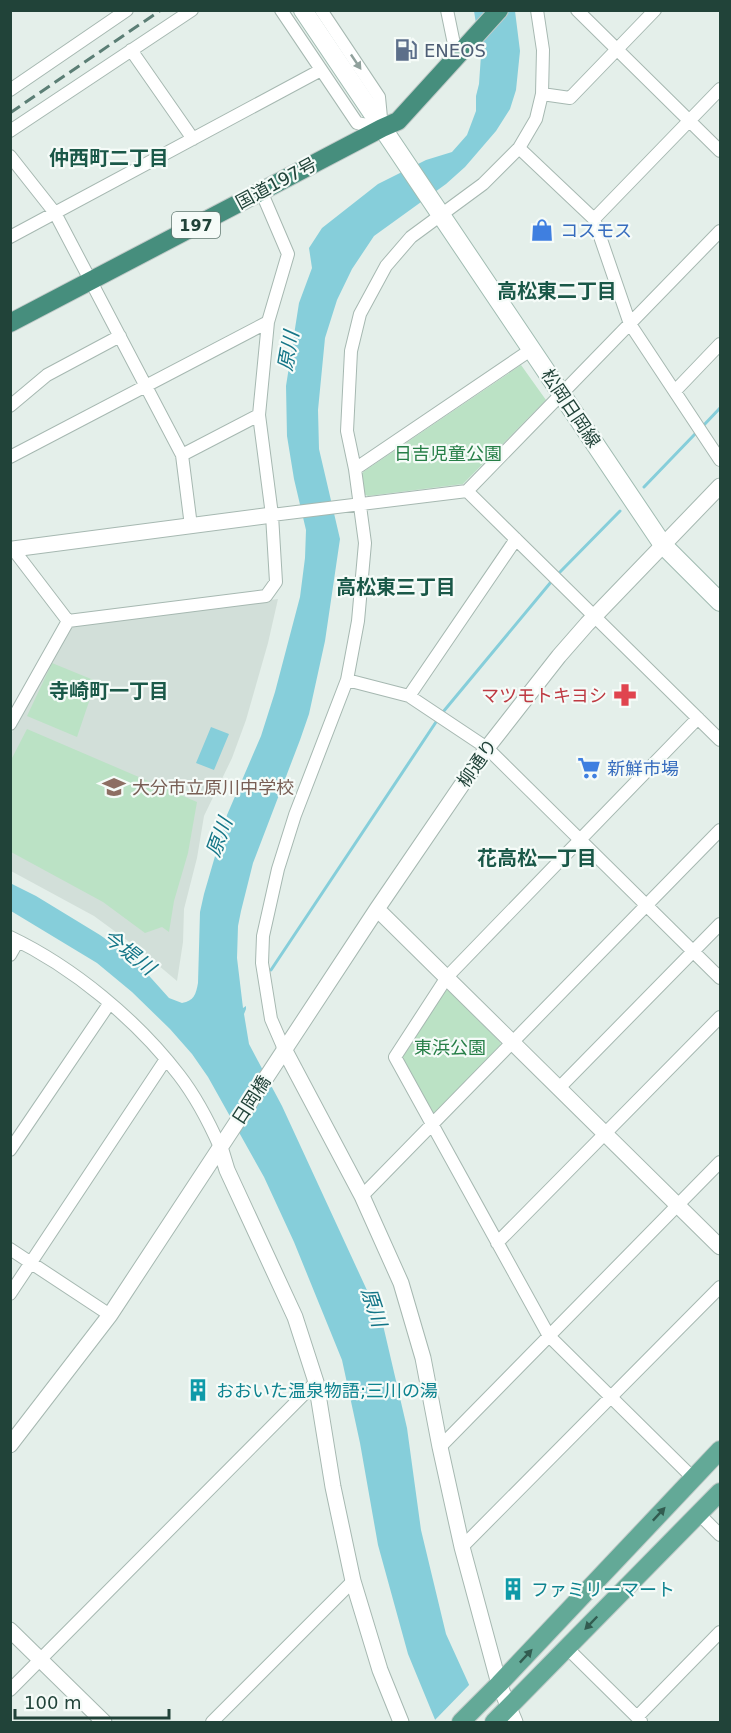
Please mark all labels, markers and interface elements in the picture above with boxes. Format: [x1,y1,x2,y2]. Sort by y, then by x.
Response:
fuel station icon: ENEOS [393,37,419,63]
place label: ENEOS [424,40,486,61]
one-way arrow [350,54,361,71]
district label: 仲西町二丁目 [49,146,169,170]
street label: 国道197号 [232,153,320,213]
road number: 197 [172,212,220,238]
shop icon: コスモス [529,217,555,243]
place label: コスモス [560,220,632,241]
district label: 高松東二丁目 [497,279,617,303]
water label: 原川 [273,327,304,373]
street label: 松岡日岡線 [537,365,605,451]
park label: 日吉児童公園 [394,443,502,464]
district label: 高松東三丁目 [336,575,456,599]
district label: 寺崎町一丁目 [49,679,169,703]
pharmacy icon: マツモトキヨシ [612,682,638,708]
place label: マツモトキヨシ [481,685,607,706]
street label: 柳通り [453,735,501,791]
supermarket icon: 新鮮市場 [576,755,602,781]
place label: 新鮮市場 [607,758,679,779]
school or university icon: 大分市立原川中学校 [101,774,127,800]
place label: 大分市立原川中学校 [132,777,294,798]
water label: 原川 [201,812,238,860]
district label: 花高松一丁目 [477,846,597,870]
water label: 今堤川 [98,924,162,981]
park label: 東浜公園 [414,1037,486,1058]
street label: 日岡橋 [227,1072,275,1128]
water label: 原川 [356,1284,392,1332]
building icon: おおいた温泉物語;三川の湯 [185,1377,211,1403]
place label: おおいた温泉物語;三川の湯 [216,1380,438,1401]
one-way arrow [652,1506,666,1521]
building icon: ファミリーマート [500,1576,526,1602]
place label: ファミリーマート [531,1579,675,1600]
one-way arrow [585,1616,599,1630]
one-way arrow [519,1649,532,1664]
scale bar [15,1682,170,1720]
text: 100 m [24,1692,82,1713]

